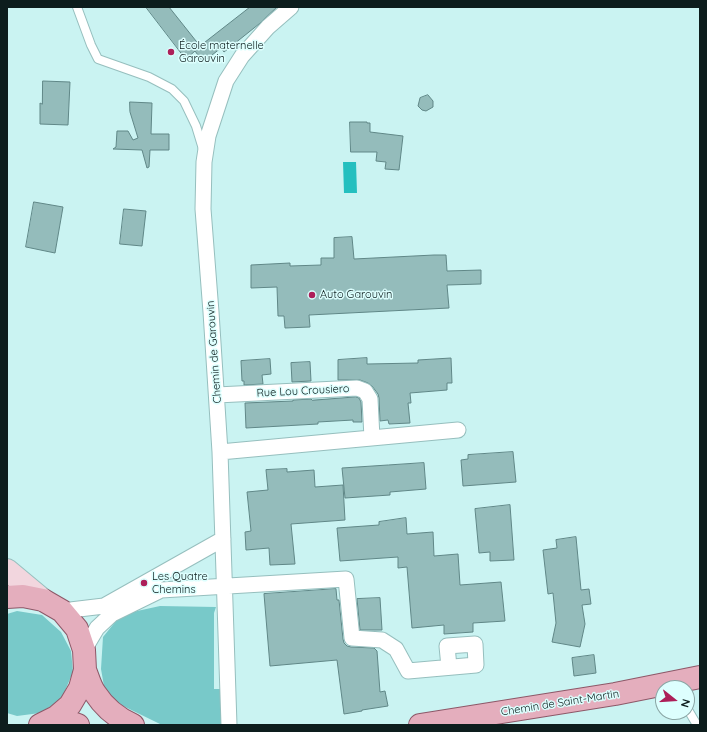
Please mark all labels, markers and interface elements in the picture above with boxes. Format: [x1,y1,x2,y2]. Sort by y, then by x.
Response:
place label: École maternelle Garouvin [179,39,264,65]
marker: École maternelle Garouvin [166,47,176,57]
place label: Auto Garouvin [320,288,392,302]
marker: Auto Garouvin [307,290,317,300]
street label: Chemin de Garouvin [204,300,224,404]
street label: Rue Lou Crousiero [256,382,350,400]
place label: Les Quatre Chemins [152,570,208,596]
marker: Les Quatre Chemins [139,578,149,588]
north arrow [655,680,695,720]
street label: Chemin de Saint-Martin [500,687,620,719]
text: N [678,697,693,709]

